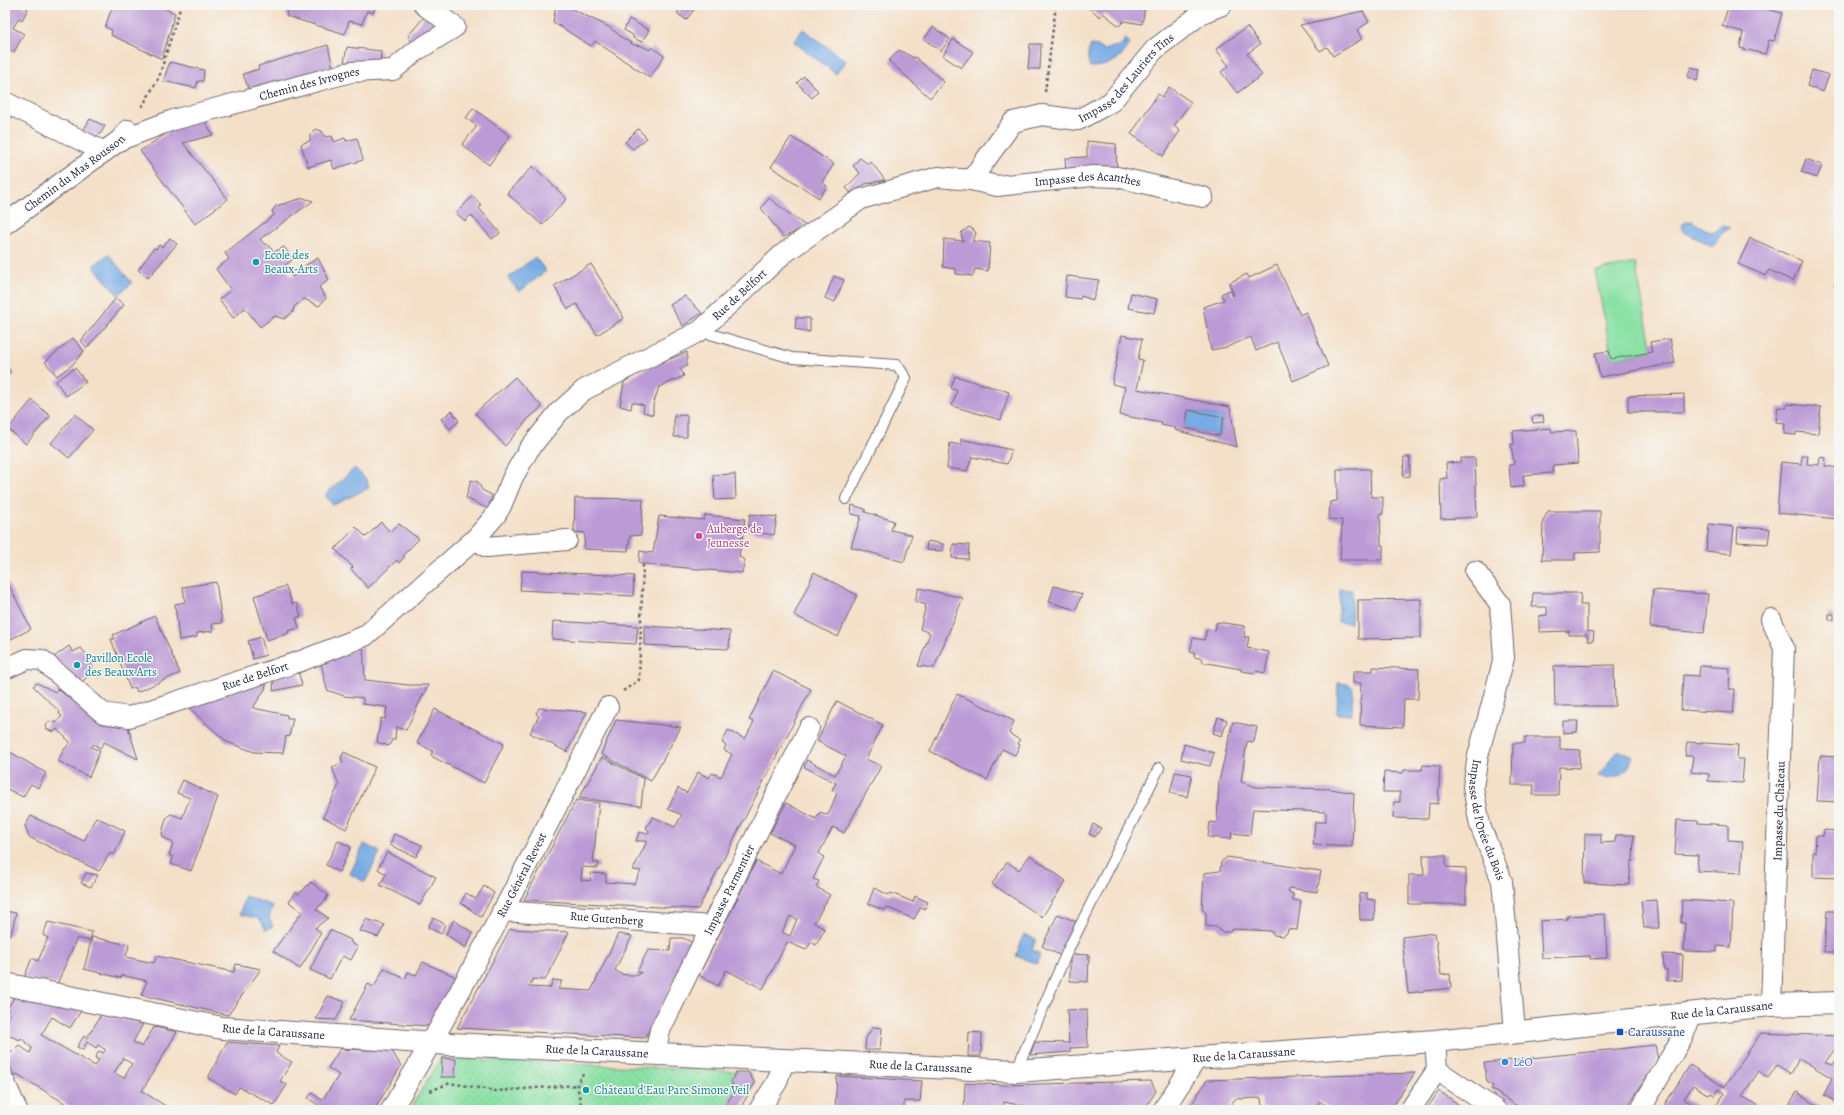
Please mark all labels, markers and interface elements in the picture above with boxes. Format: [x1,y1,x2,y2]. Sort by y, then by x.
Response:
street label: Impasse des Lauriers Tins [1075,29,1177,126]
street label: Chemin des Ivrognes [258,64,360,104]
street label: Chemin du Mas Rousson [21,131,129,216]
street label: Impasse des Acanthes [1034,168,1143,190]
place label: Ecole des Beaux-Arts [264,247,318,277]
marker: Ecole des Beaux-Arts [251,257,261,267]
street label: Rue de Belfort [708,265,770,324]
place label: Auberge de Jeunesse [706,521,762,551]
marker: Auberge de Jeunesse [694,531,704,541]
place label: Pavillon Ecole des Beaux Arts [85,650,157,680]
street label: Rue de Belfort [220,658,291,694]
marker: Pavillon Ecole des Beaux Arts [72,660,82,670]
street label: Impasse de l'Orée du Bois [1465,758,1509,883]
street label: Impasse du Château [1769,760,1789,861]
street label: Rue Général Revest [493,830,550,920]
street label: Impasse Parmentier [700,841,759,938]
street label: Rue Gutenberg [569,908,644,929]
street label: Rue de la Caraussane [1669,997,1774,1024]
street label: Rue de la Caraussane [221,1020,326,1043]
place label: Caraussane [1628,1024,1685,1040]
marker: Caraussane [1615,1027,1625,1037]
street label: Rue de la Caraussane [545,1041,649,1061]
street label: Rue de la Caraussane [1192,1043,1296,1066]
place label: LéO [1513,1054,1533,1070]
street label: Rue de la Caraussane [869,1056,972,1077]
marker: LéO [1500,1057,1510,1067]
place label: Château d'Eau Parc Simone Veil [594,1082,749,1098]
marker: Château d'Eau Parc Simone Veil [581,1085,591,1095]

